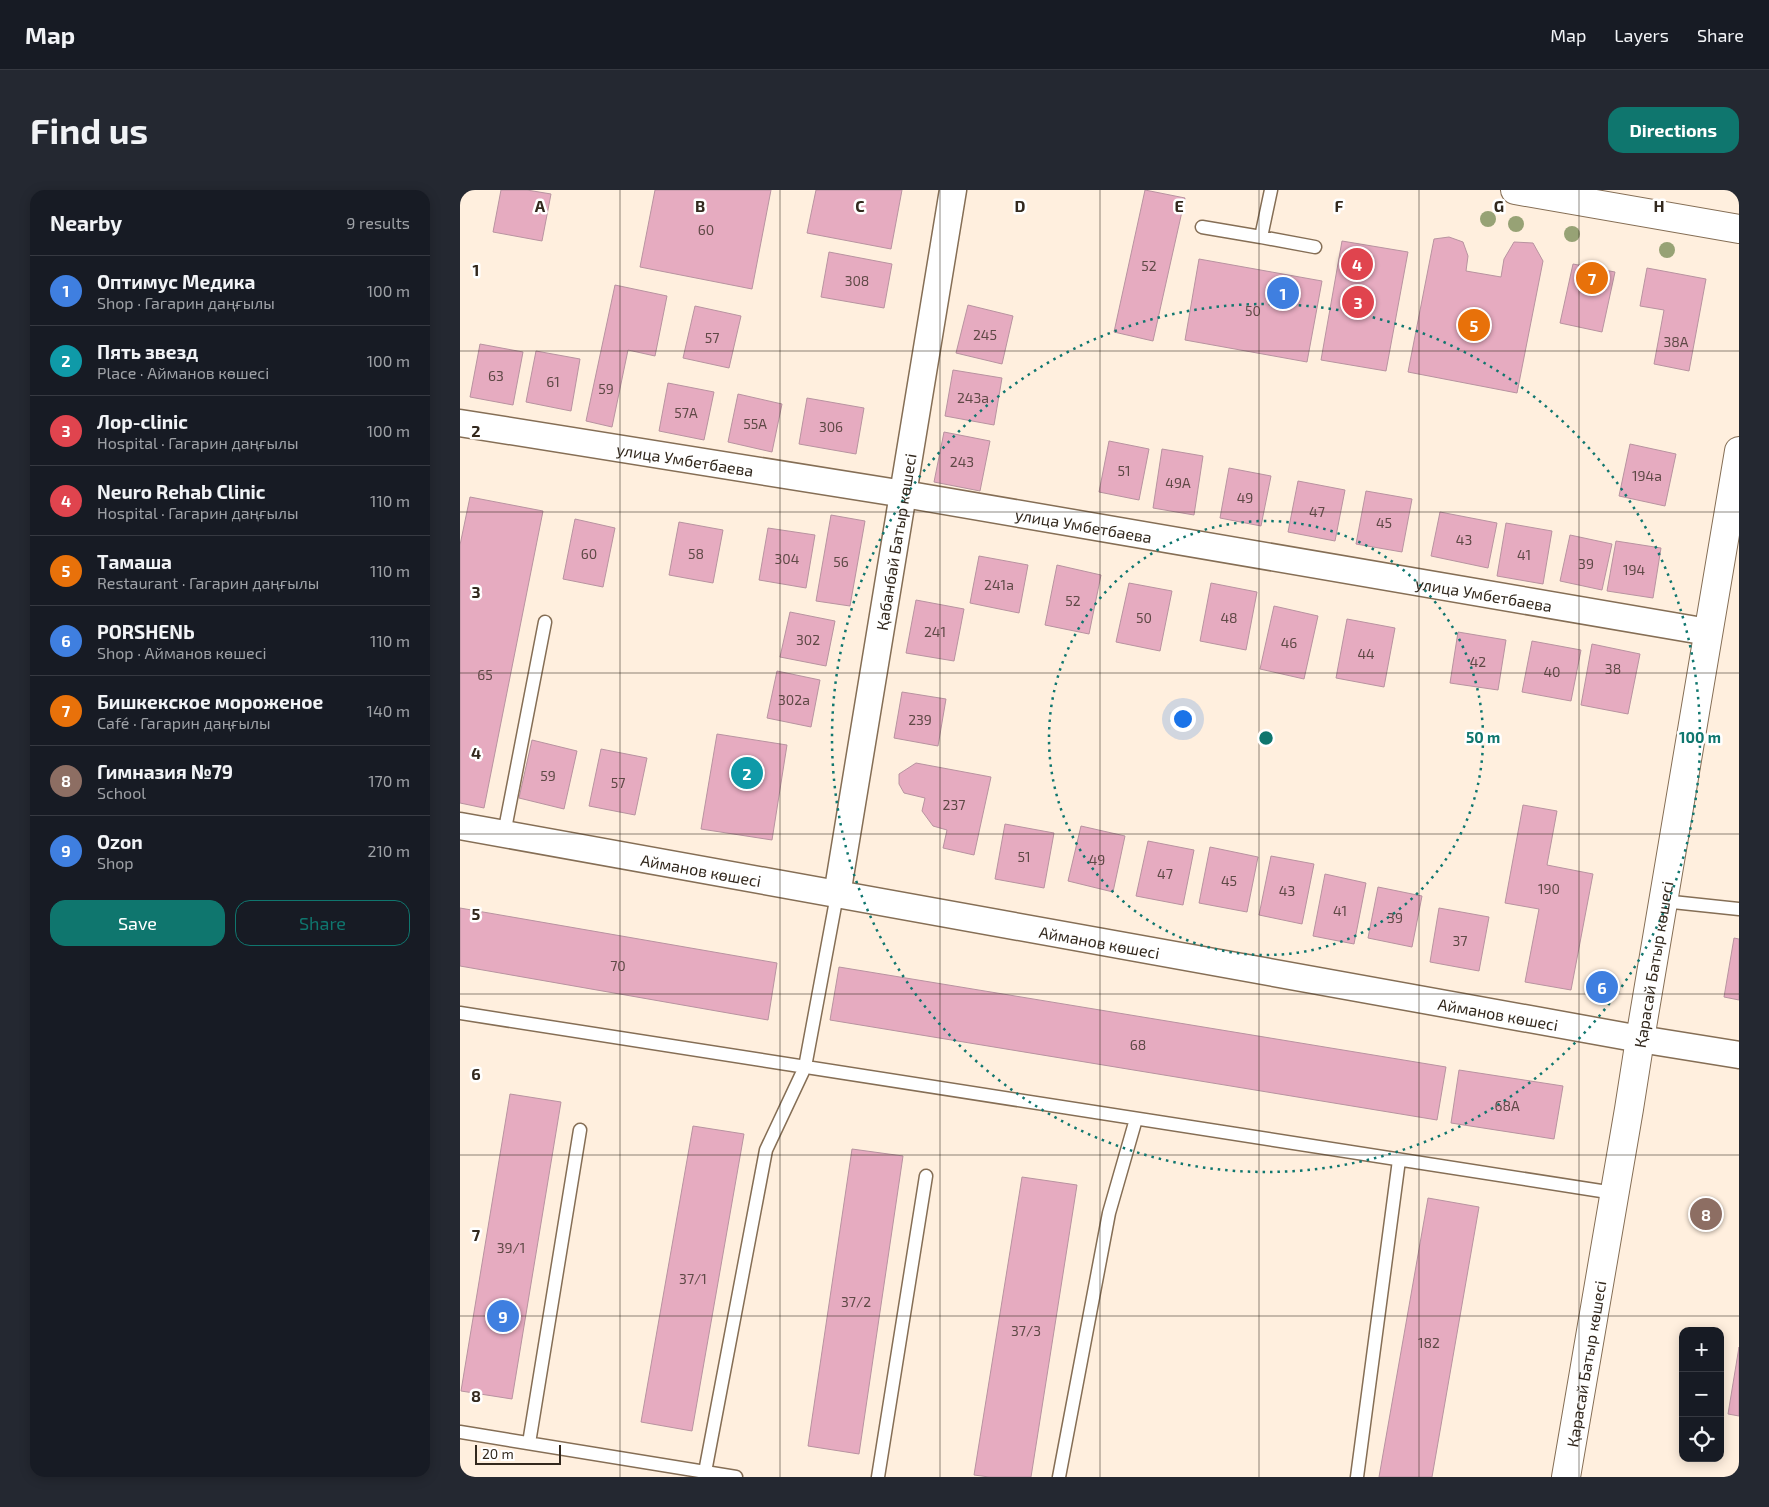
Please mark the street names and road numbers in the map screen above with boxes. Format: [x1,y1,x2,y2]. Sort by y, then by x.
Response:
street label: улица Умбетбаева [615,439,755,479]
street label: Қабанбай Батыр көшесі [871,452,919,632]
street label: улица Умбетбаева [1014,504,1154,546]
street label: улица Умбетбаева [1414,572,1554,615]
street label: Айманов көшесі [639,849,763,890]
street label: Қарасай Батыр көшесі [1629,880,1676,1049]
street label: Айманов көшесі [1038,921,1161,962]
street label: Айманов көшесі [1436,993,1560,1034]
street label: Қарасай Батыр көшесі [1562,1279,1609,1448]

